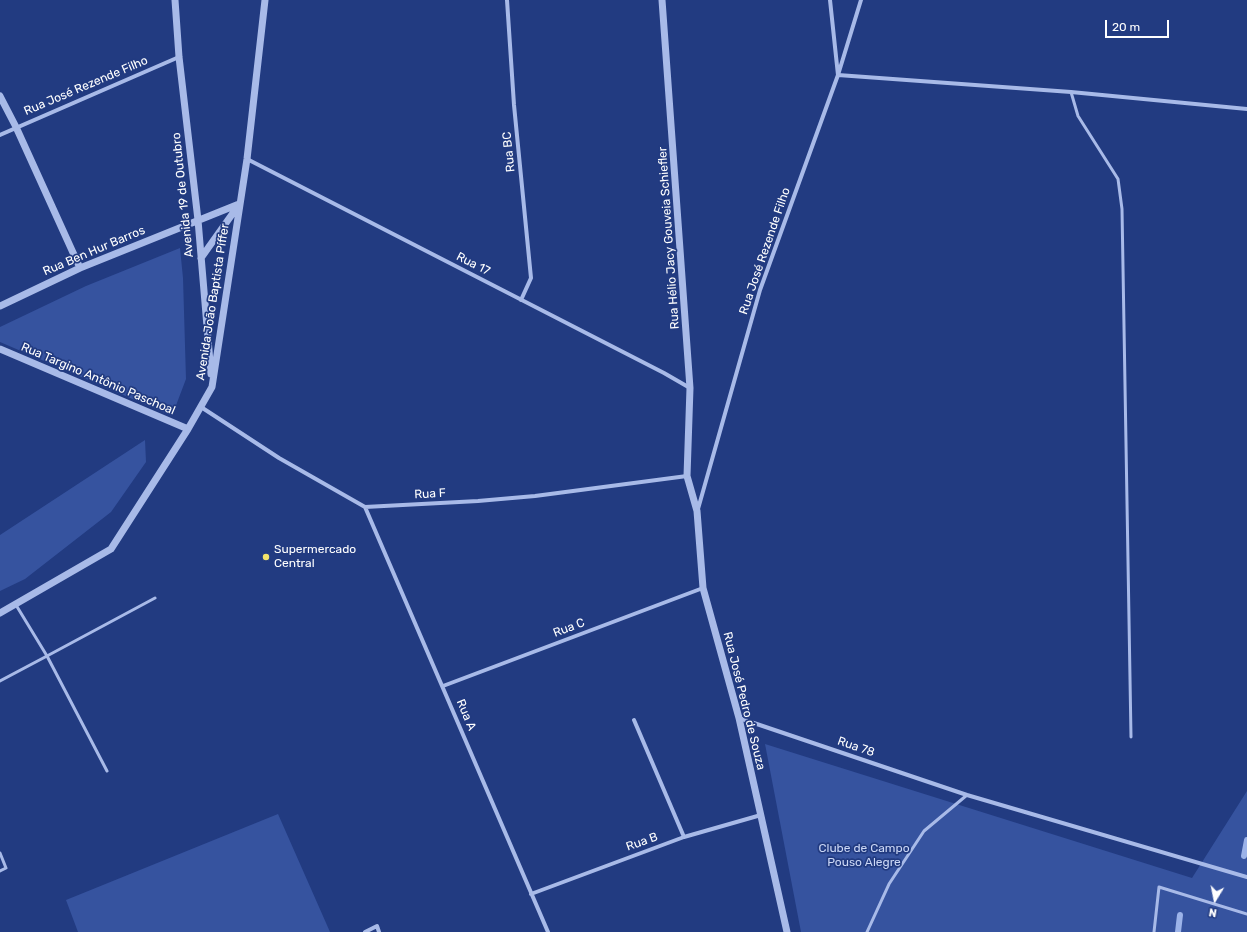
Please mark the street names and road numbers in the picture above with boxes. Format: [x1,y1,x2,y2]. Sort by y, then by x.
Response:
street label: Rua José Rezende Filho [22,53,150,119]
street label: Rua BC [500,131,518,173]
street label: Avenida 19 de Outubro [169,132,197,258]
street label: Rua Hélio Jacy Gouveia Schiefler [655,146,683,330]
street label: Rua José Rezende Filho [736,186,794,316]
street label: Rua Ben Hur Barros [41,223,147,279]
street label: Avenida João Baptista Píffer [193,223,233,381]
street label: Rua 17 [454,249,492,279]
street label: Rua Targino Antônio Paschoal [19,340,177,418]
street label: Rua F [414,486,446,502]
street label: Rua C [551,615,587,641]
street label: Rua José Pedro de Souza [720,630,768,772]
street label: Rua A [453,697,479,733]
street label: Rua 78 [835,734,877,760]
street label: Rua B [624,830,660,854]

